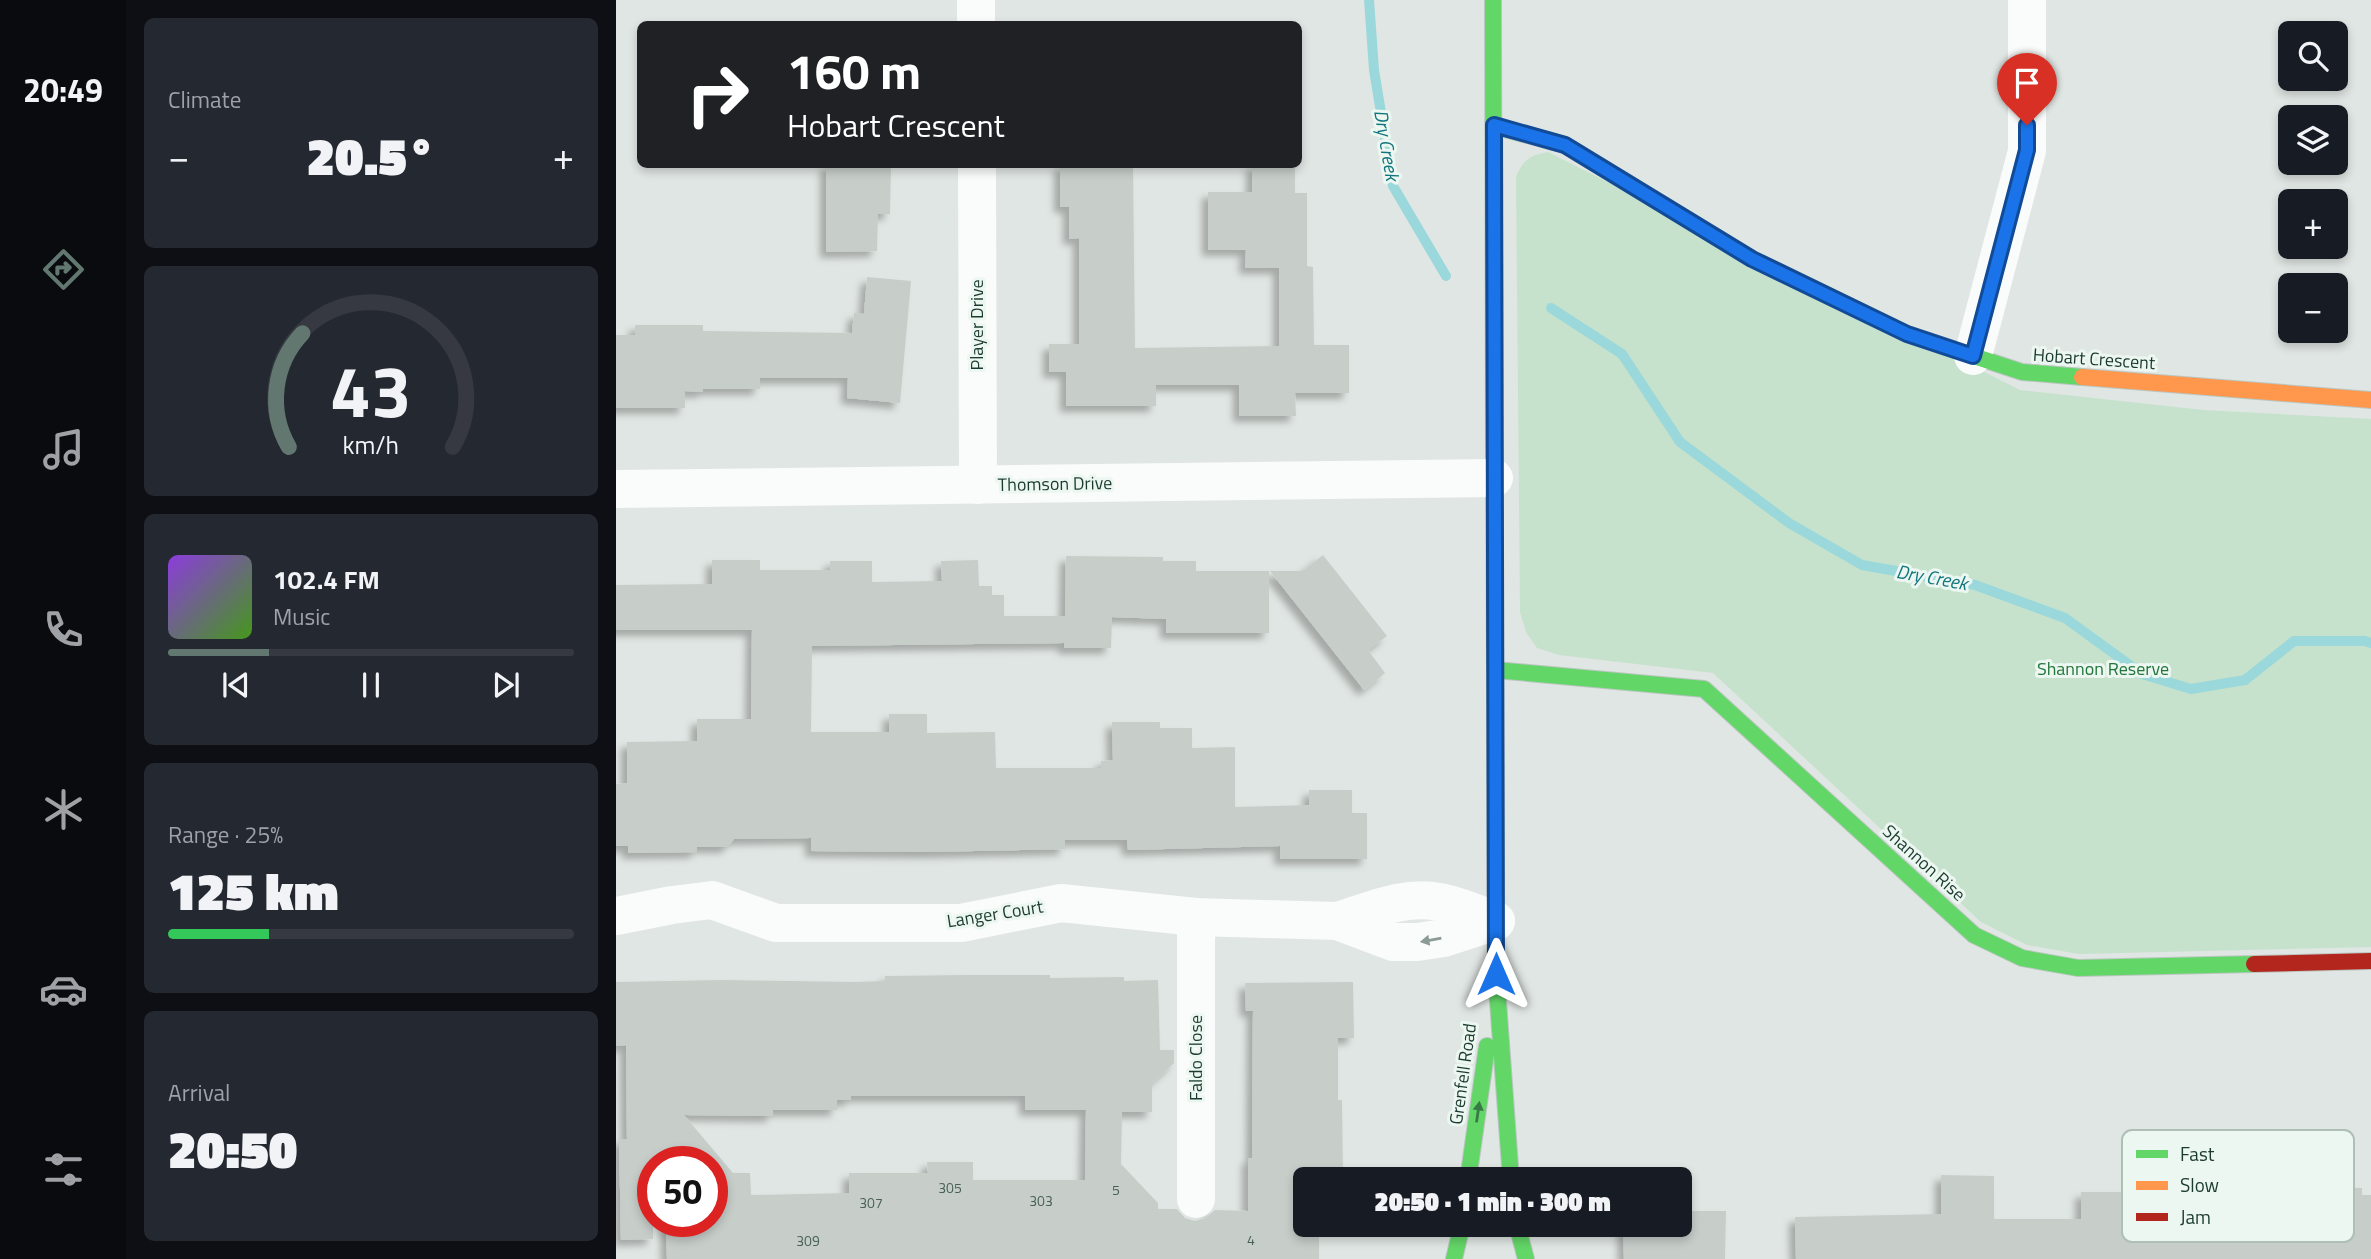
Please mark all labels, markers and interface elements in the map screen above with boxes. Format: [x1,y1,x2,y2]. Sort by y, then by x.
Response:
map controls [2278,21,2348,343]
button: search [2278,21,2348,91]
text: 160 m [787,33,921,108]
icon: right [672,49,763,140]
pin [1997,53,2057,125]
icon: arrive [2008,64,2046,102]
text: 20:49 [23,66,103,114]
text: Climate [168,82,241,117]
text: Hobart Crescent [787,101,1005,149]
button: layers [2278,105,2348,175]
water label: Dry Creek [1367,107,1408,185]
text: 20.5° [306,116,436,195]
text: − [168,127,189,185]
text: + [553,127,574,185]
button: + [2278,189,2348,259]
icon: directions [39,245,88,294]
button: − [2278,273,2348,343]
street label: Player Drive [963,280,990,370]
text: 43 [330,336,412,446]
street label: Hobart Crescent [2032,341,2157,376]
icon: music [39,425,88,474]
text: km/h [343,426,399,464]
street label: Thomson Drive [997,469,1112,498]
water label: Dry Creek [1894,556,1972,597]
text: 102.4 FM [273,560,380,599]
text: Music [273,599,330,634]
icon: phone [39,605,88,654]
park label: Shannon Reserve [2037,655,2169,682]
icon: previous [217,666,255,704]
icon: pause [352,666,390,704]
icon: next [487,666,525,704]
icon: climate [39,785,88,834]
text: Range · 25% [168,817,283,852]
street label: Shannon Rise [1877,818,1972,907]
text: 125 km [168,851,339,930]
street label: Langer Court [945,892,1046,934]
one-way arrow [1420,935,1442,946]
position arrow [1459,937,1533,1011]
icon: car [39,965,88,1014]
street label: Faldo Close [1182,1015,1209,1101]
street label: Grenfell Road [1442,1022,1483,1126]
text: Arrival [168,1075,230,1110]
one-way arrow [1472,1101,1483,1123]
text: 20:50 [168,1109,297,1188]
legend [2122,1130,2354,1242]
text: Fast [2180,1139,2215,1168]
icon: filters [39,1145,88,1194]
speed limit sign: 50 [637,1146,728,1237]
text: Slow [2180,1170,2219,1199]
house number: 305 [938,1177,962,1198]
house number: 5 [1112,1179,1120,1200]
text: 20:50 · 1 min · 300 m [1374,1182,1611,1221]
house number: 303 [1029,1190,1053,1211]
house number: 307 [859,1192,883,1213]
text: Jam [2180,1202,2211,1231]
house number: 4 [1247,1229,1255,1250]
house number: 309 [796,1230,820,1251]

